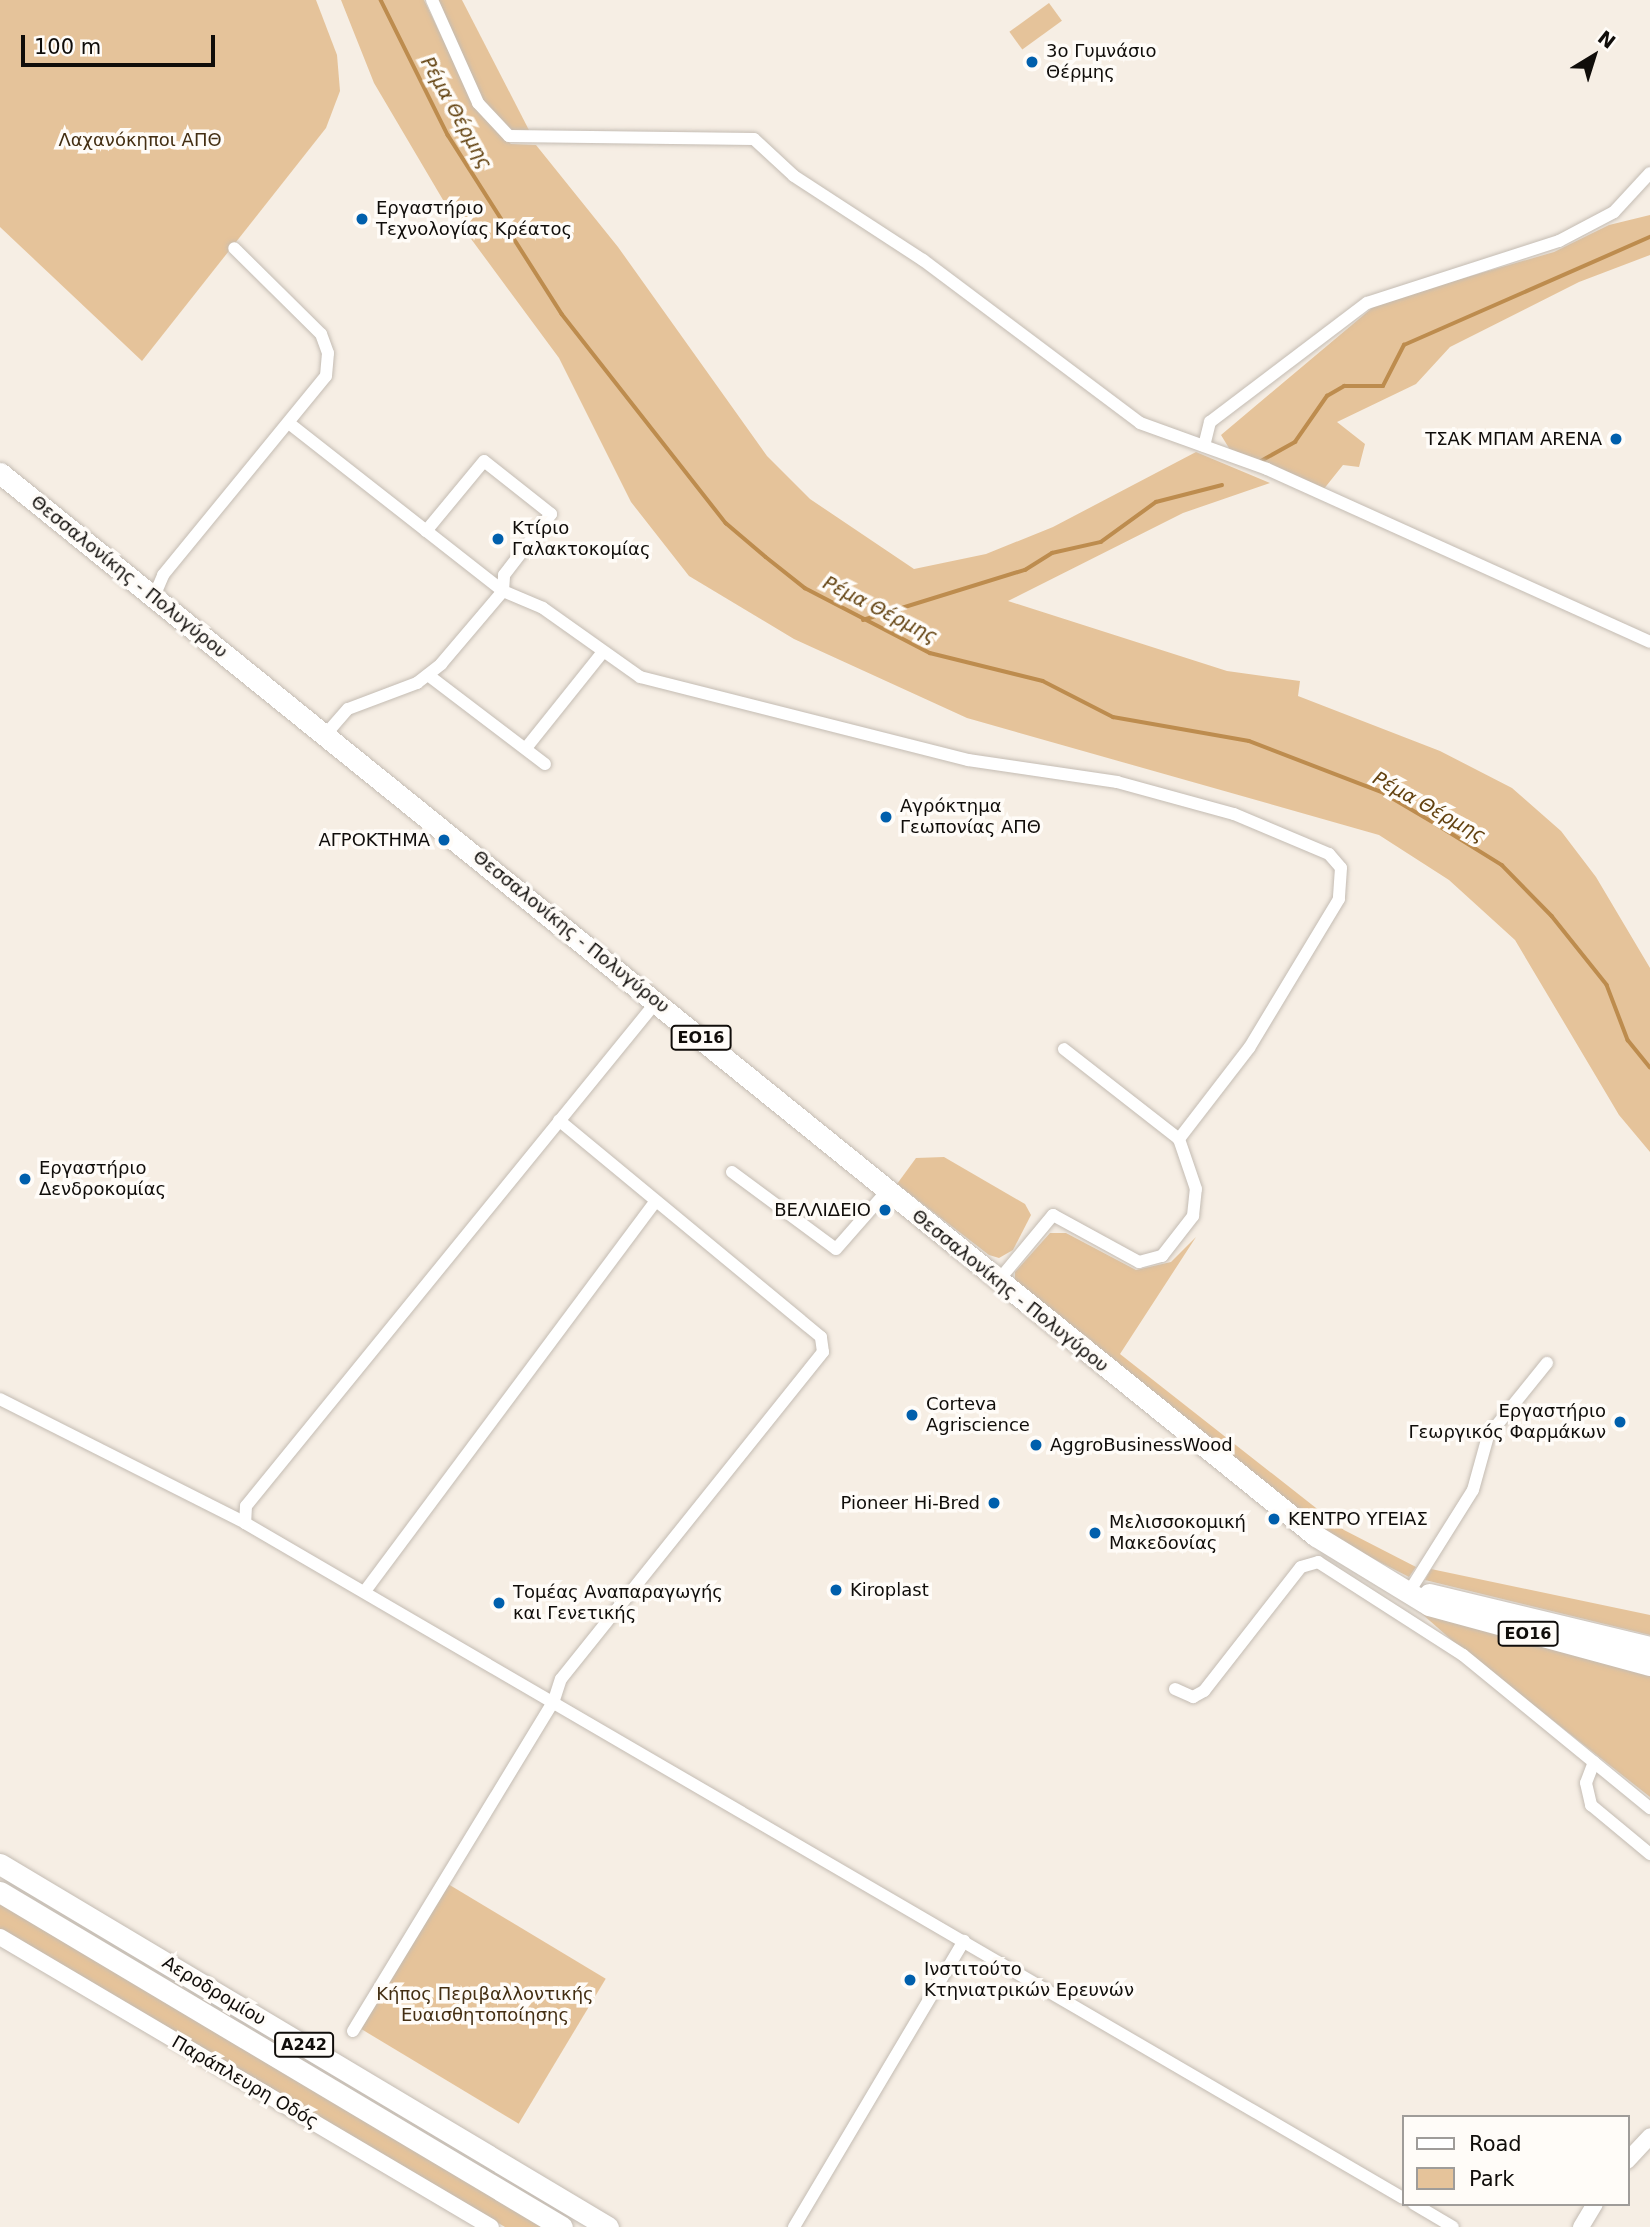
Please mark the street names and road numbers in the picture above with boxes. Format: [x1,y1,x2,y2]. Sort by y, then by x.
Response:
street label: Θεσσαλονίκης - Πολυγύρου [26,491,232,663]
street label: Θεσσαλονίκης - Πολυγύρου [468,846,674,1018]
road number: ΕΟ16 [670,1026,732,1050]
street label: Θεσσαλονίκης - Πολυγύρου [907,1205,1113,1377]
road number: ΕΟ16 [1496,1622,1560,1646]
street label: Αεροδρομίου [158,1952,270,2030]
street label: Παράπλευρη Οδός [168,2031,322,2133]
road number: Α242 [272,2033,336,2058]

